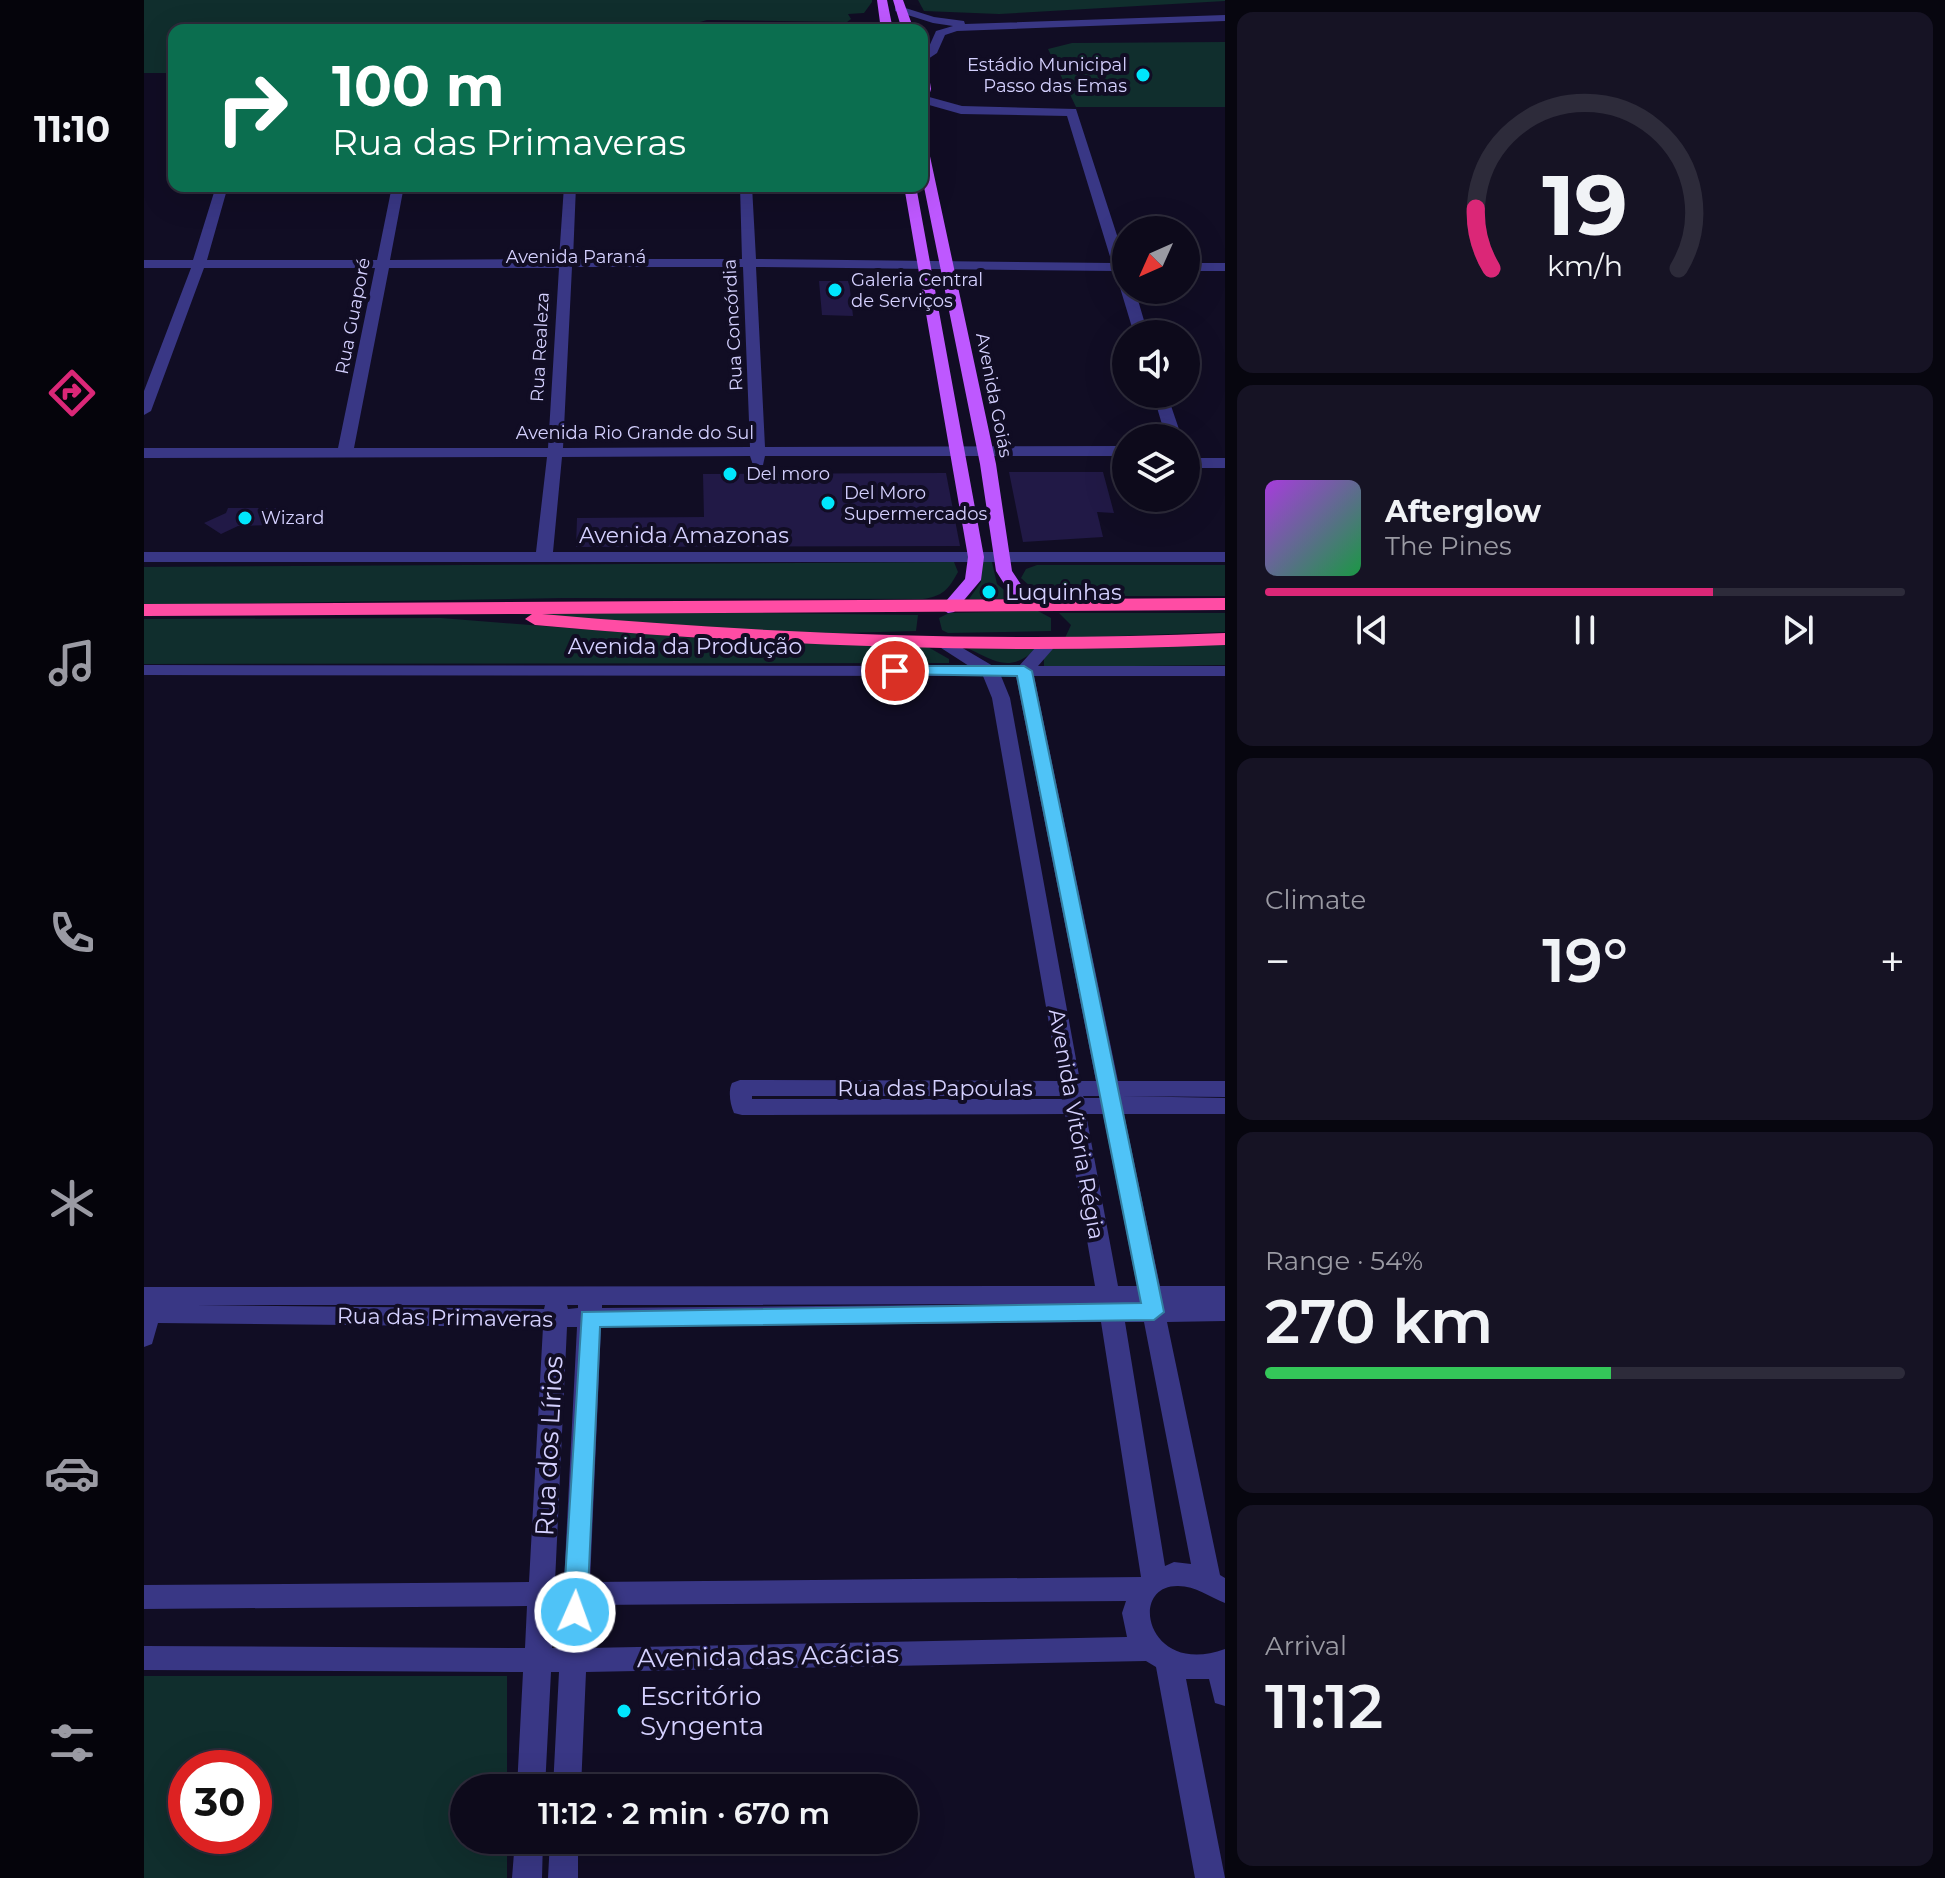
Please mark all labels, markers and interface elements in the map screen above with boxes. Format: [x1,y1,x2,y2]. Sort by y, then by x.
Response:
text: 100 m [332,52,505,120]
place label: Estádio Municipal Passo das Emas [967,54,1127,97]
icon: right [200,56,304,160]
marker: Estádio Municipal Passo das Emas [1134,66,1152,84]
text: 11:10 [34,107,110,151]
text: Rua das Primaveras [332,120,686,164]
text: 19 [1542,153,1628,255]
north arrow [1112,216,1200,304]
map controls [1112,216,1200,512]
street label: Avenida Paraná [506,246,646,268]
text: km/h [1547,248,1623,283]
street label: Rua Guaporé [331,256,375,376]
street label: Rua Concórdia [719,258,747,392]
place label: Galeria Central de Serviços [851,269,983,312]
marker: Galeria Central de Serviços [826,281,844,299]
street label: Rua Realeza [526,291,554,403]
button: sound [1112,320,1200,408]
street label: Avenida Goiás [971,331,1017,460]
icon: directions [44,365,100,421]
street label: Avenida Rio Grande do Sul [516,422,754,444]
button: layers [1112,424,1200,512]
place label: Del moro [746,463,830,485]
marker: Del moro [721,465,739,483]
place label: Del Moro Supermercados [844,482,988,525]
text: Afterglow [1385,493,1541,530]
marker: Del Moro Supermercados [819,494,837,512]
place label: Wizard [261,507,325,529]
marker: Wizard [236,509,254,527]
street label: Avenida Amazonas [579,522,789,549]
text: The Pines [1385,530,1512,562]
place label: Luquinhas [1005,579,1122,606]
marker: Luquinhas [980,583,998,601]
icon: previous [1350,608,1394,652]
icon: pause [1563,608,1607,652]
icon: next [1776,608,1820,652]
street label: Avenida da Produção [568,633,802,660]
icon: music [44,635,100,691]
pin [861,637,929,705]
icon: arrive [873,649,917,693]
text: Climate [1265,884,1366,916]
icon: phone [44,905,100,961]
text: 19° [1542,924,1628,997]
text: − [1265,934,1290,988]
text: + [1880,934,1905,988]
street label: Avenida Vitória Régia [1043,1007,1110,1242]
street label: Rua das Papoulas [837,1075,1033,1102]
icon: climate [44,1175,100,1231]
text: Range · 54% [1265,1245,1423,1277]
text: 270 km [1265,1285,1493,1358]
street label: Rua das Primaveras [337,1302,554,1333]
street label: Rua dos Lírios [528,1355,570,1537]
icon: car [44,1445,100,1501]
position arrow [533,1570,617,1654]
text: Arrival [1265,1630,1347,1662]
street label: Avenida das Acácias [637,1638,899,1674]
text: 11:12 [1265,1670,1383,1743]
place label: Escritório Syngenta [640,1680,764,1742]
marker: Escritório Syngenta [615,1702,633,1720]
icon: filters [44,1715,100,1771]
speed limit sign: 30 [168,1750,272,1854]
text: 11:12 · 2 min · 670 m [538,1795,830,1832]

